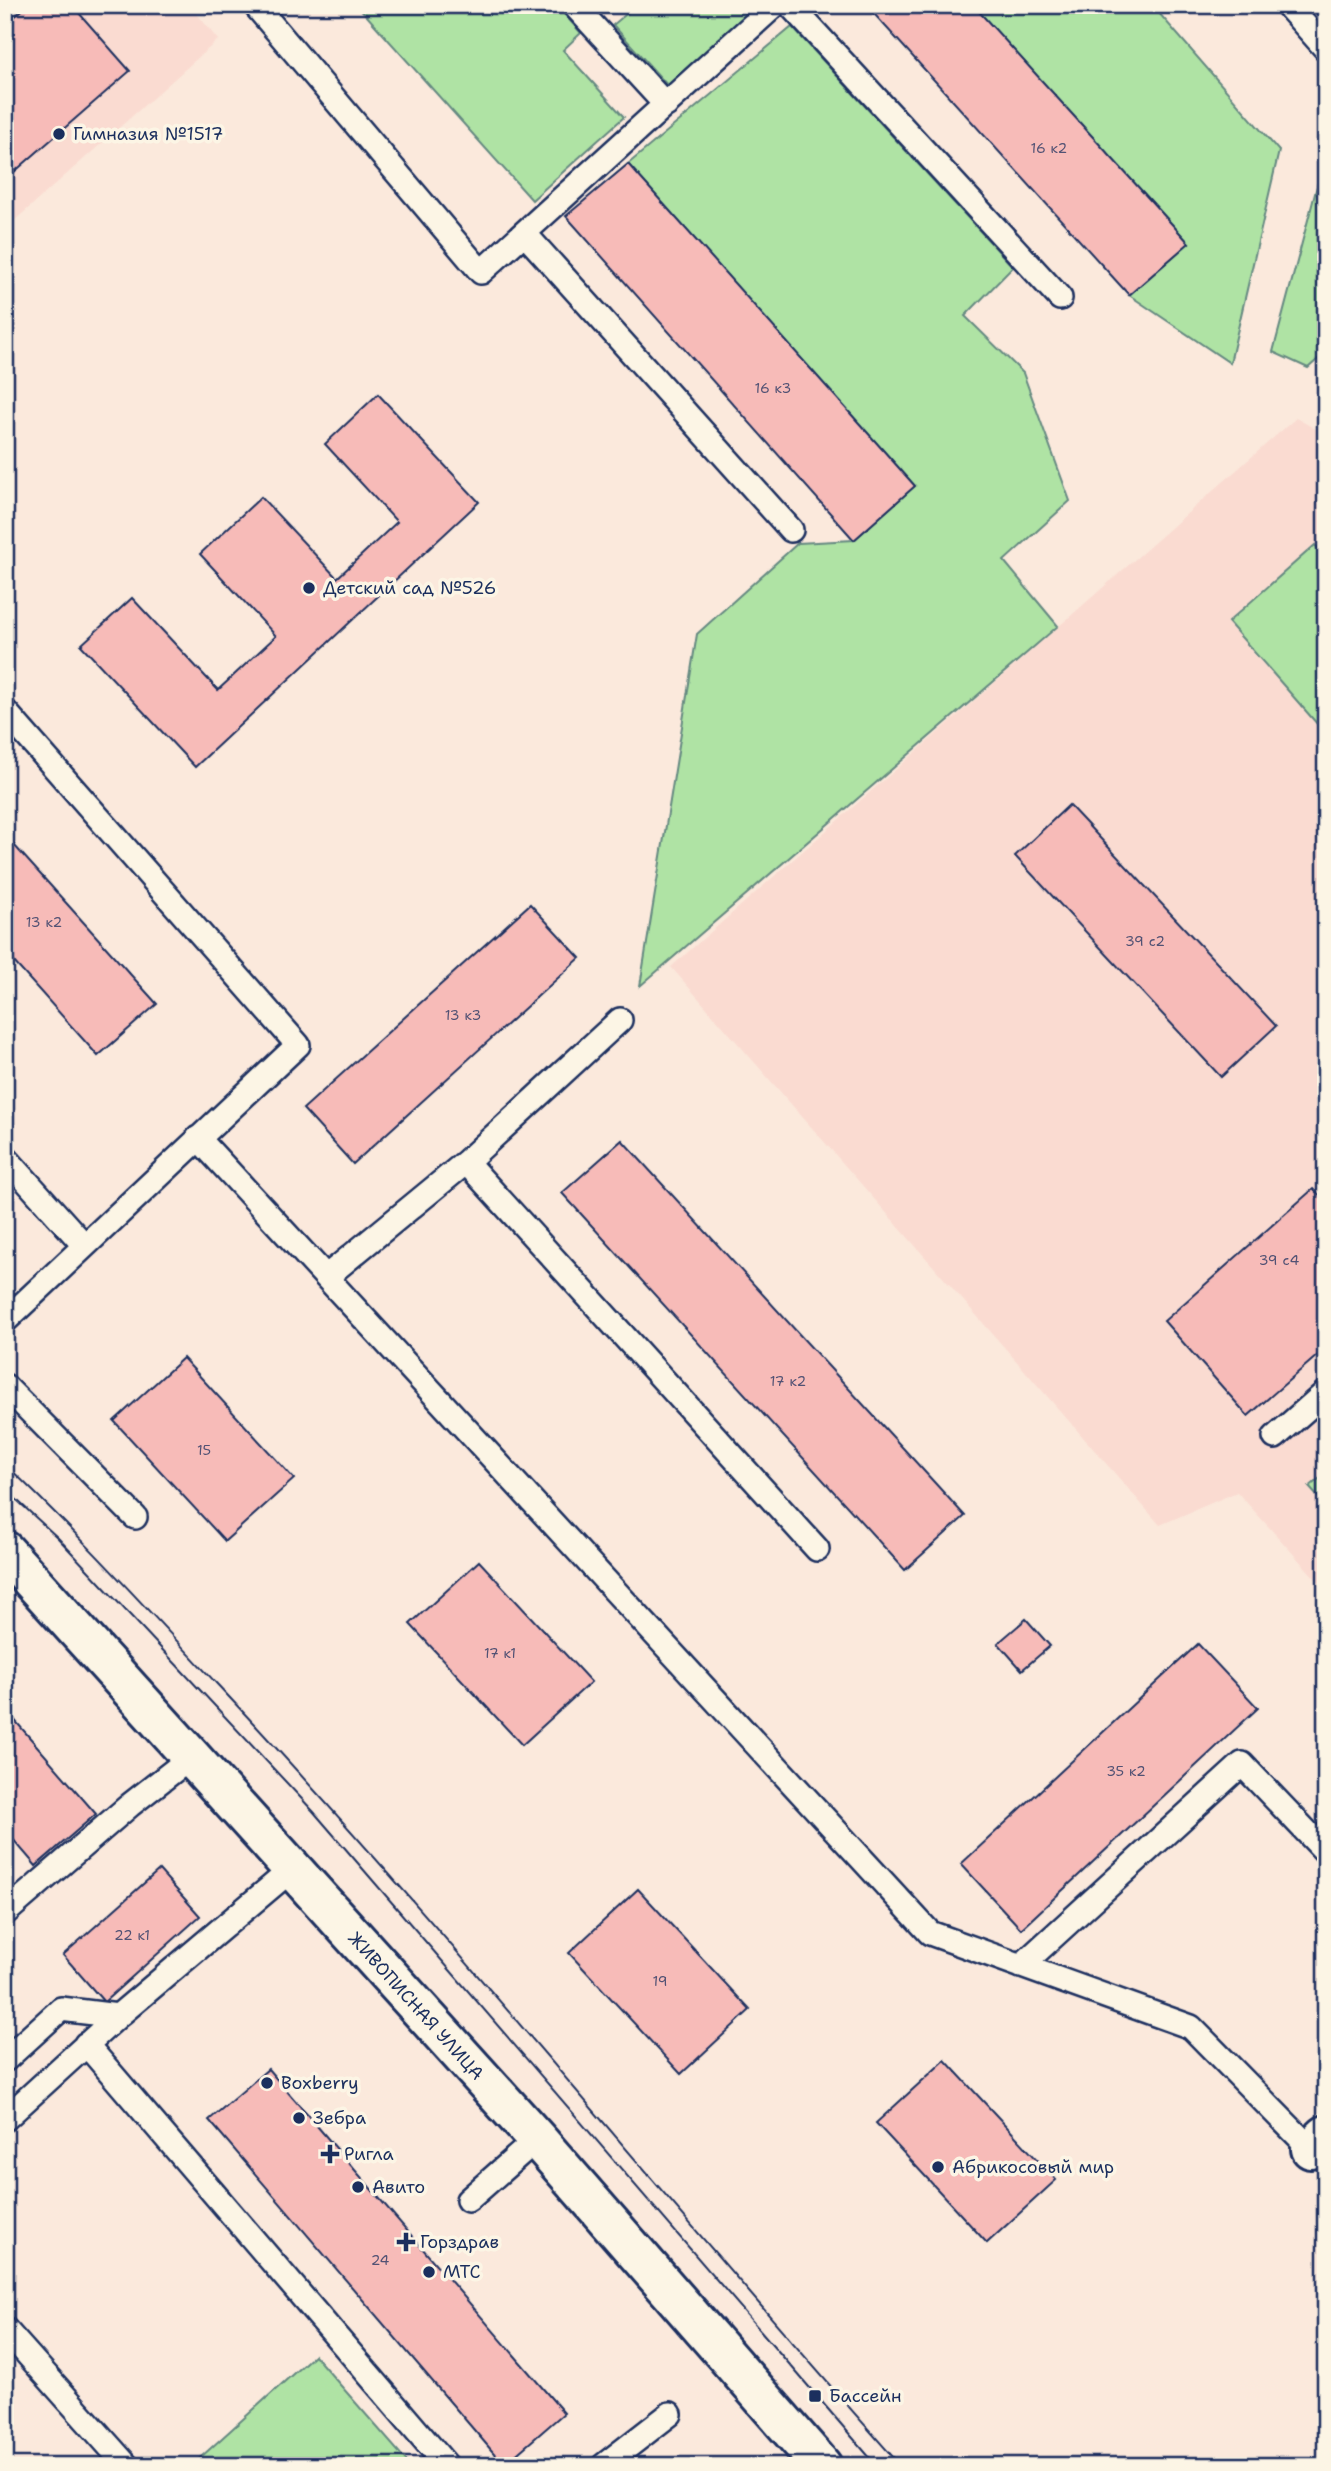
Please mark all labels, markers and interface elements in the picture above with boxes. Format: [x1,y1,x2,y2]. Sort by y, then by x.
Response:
place label: Гимназия №1517 [73,122,223,146]
marker: Гимназия №1517 [51,126,67,142]
house number: 16 к2 [1031,139,1067,157]
house number: 16 к3 [755,379,791,397]
place label: Детский сад №526 [323,576,496,600]
marker: Детский сад №526 [301,580,317,596]
house number: 13 к2 [26,913,62,931]
house number: 39 с2 [1125,932,1165,950]
house number: 13 к3 [445,1006,481,1024]
house number: 39 с4 [1259,1251,1299,1269]
house number: 17 к2 [770,1372,806,1390]
house number: 15 [197,1441,211,1459]
house number: 17 к1 [484,1644,516,1662]
house number: 35 к2 [1106,1762,1146,1780]
house number: 22 к1 [114,1926,150,1944]
street label: ЖИВОПИСНАЯ УЛИЦА [343,1927,489,2085]
house number: 19 [652,1972,668,1990]
place label: Boxberry [281,2071,359,2095]
marker: Boxberry [259,2075,275,2091]
place label: Зебра [313,2106,366,2130]
marker: Зебра [291,2110,307,2126]
place label: Ригла [344,2142,394,2166]
marker: Ригла [322,2146,338,2162]
place label: Абрикосовый мир [952,2155,1114,2179]
marker: Абрикосовый мир [930,2159,946,2175]
place label: Авито [372,2175,425,2199]
marker: Авито [350,2179,366,2195]
place label: Горздрав [420,2230,499,2254]
marker: Горздрав [398,2234,414,2250]
house number: 24 [371,2251,390,2269]
place label: МТС [443,2260,481,2284]
marker: МТС [421,2264,437,2280]
place label: Бассейн [829,2384,902,2408]
marker: Бассейн [807,2388,823,2404]

